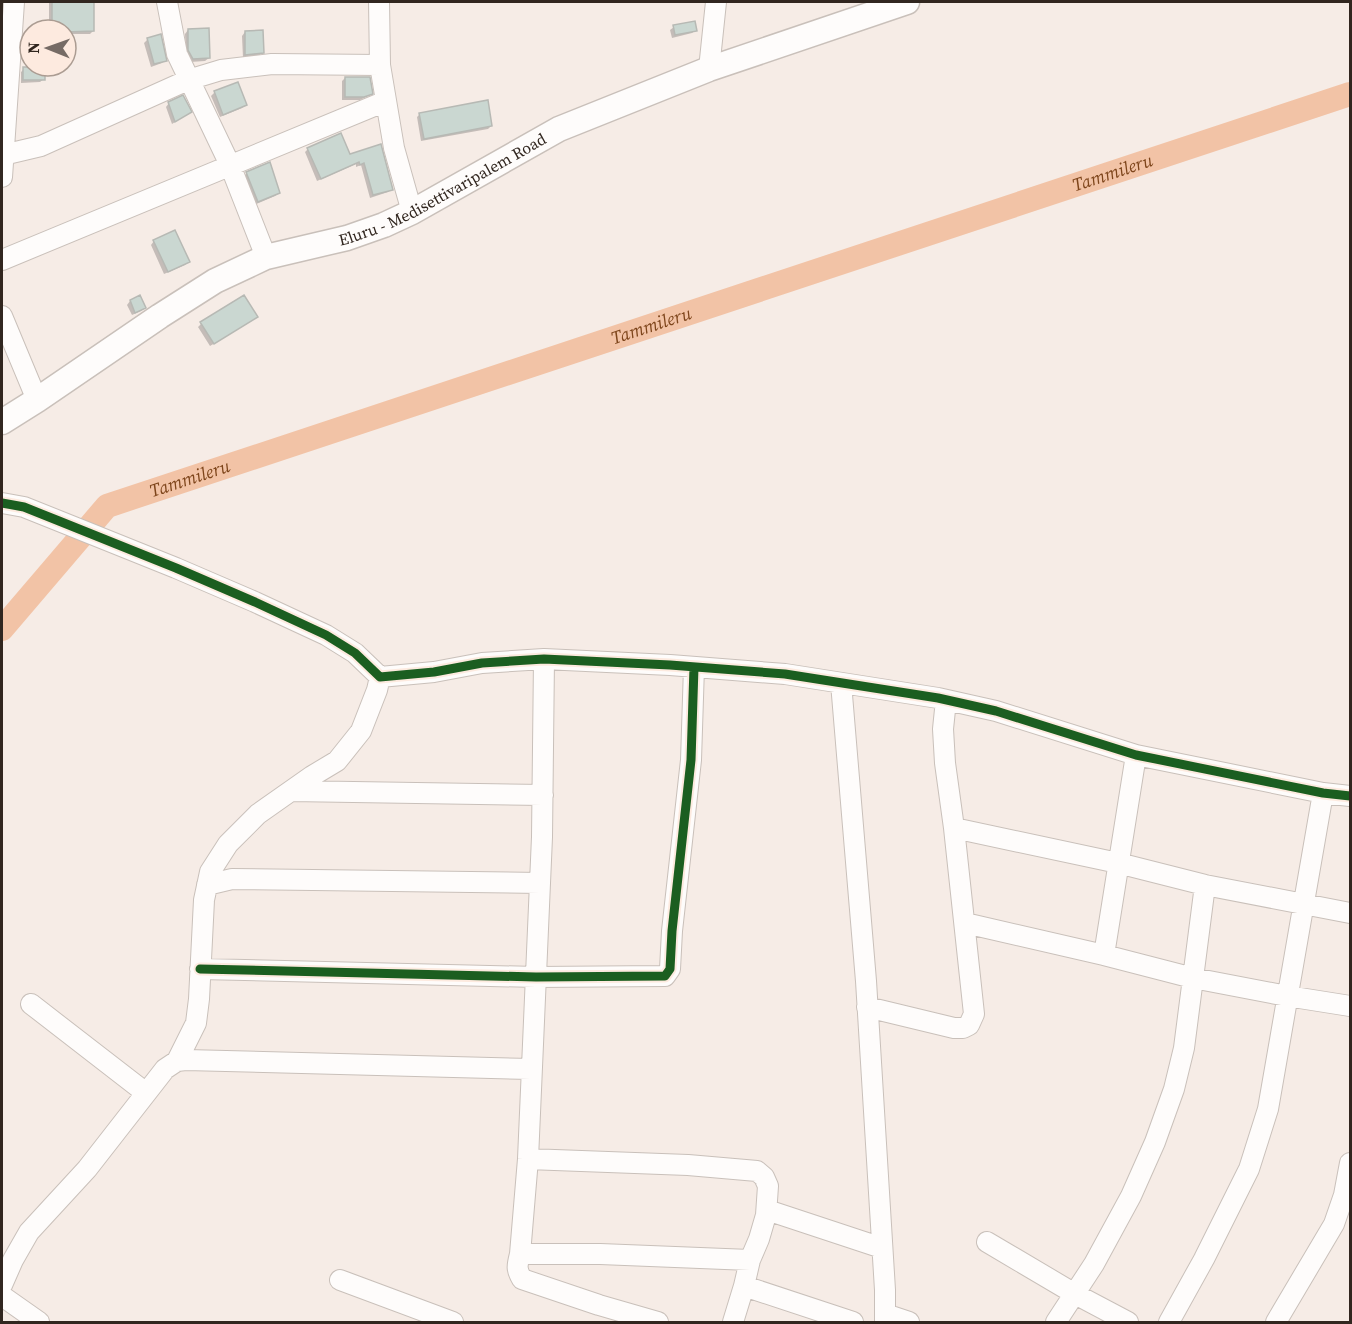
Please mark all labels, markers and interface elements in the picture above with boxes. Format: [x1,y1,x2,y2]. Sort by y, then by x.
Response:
north arrow [18,18,78,78]
text: N [22,41,44,54]
street label: Eluru - Medisettivaripalem Road [336,128,550,251]
water label: Tammileru [1069,147,1157,197]
water label: Tammileru [607,300,695,350]
water label: Tammileru [146,453,234,503]

